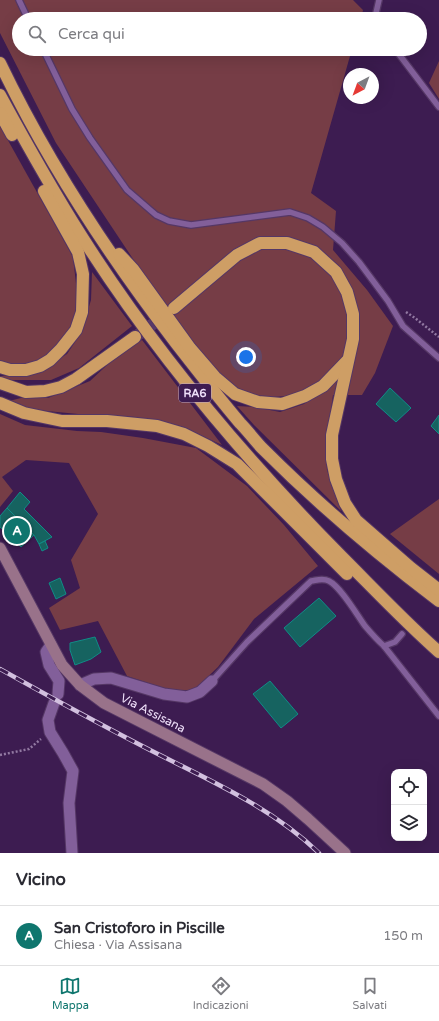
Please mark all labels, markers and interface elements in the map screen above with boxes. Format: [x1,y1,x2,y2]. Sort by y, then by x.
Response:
search box [12,12,427,56]
icon: search [26,23,48,45]
text: Cerca qui [58,25,125,43]
north arrow [343,68,379,104]
your location [236,347,256,367]
road number: RA6 [179,384,211,402]
pin: A [4,516,30,546]
street label: Via Assisana [118,691,188,735]
map controls [391,769,427,841]
button: locate [391,769,427,805]
button: layers [391,805,427,841]
text: Vicino [16,869,66,890]
text: San Cristoforo in Piscille [54,919,225,937]
text: A [24,928,34,944]
text: 150 m [383,928,423,944]
text: Chiesa · Via Assisana [54,937,182,953]
tab: Mappa [52,975,89,1012]
tab: Indicazioni [193,975,249,1012]
tab: Salvati [353,975,387,1012]

